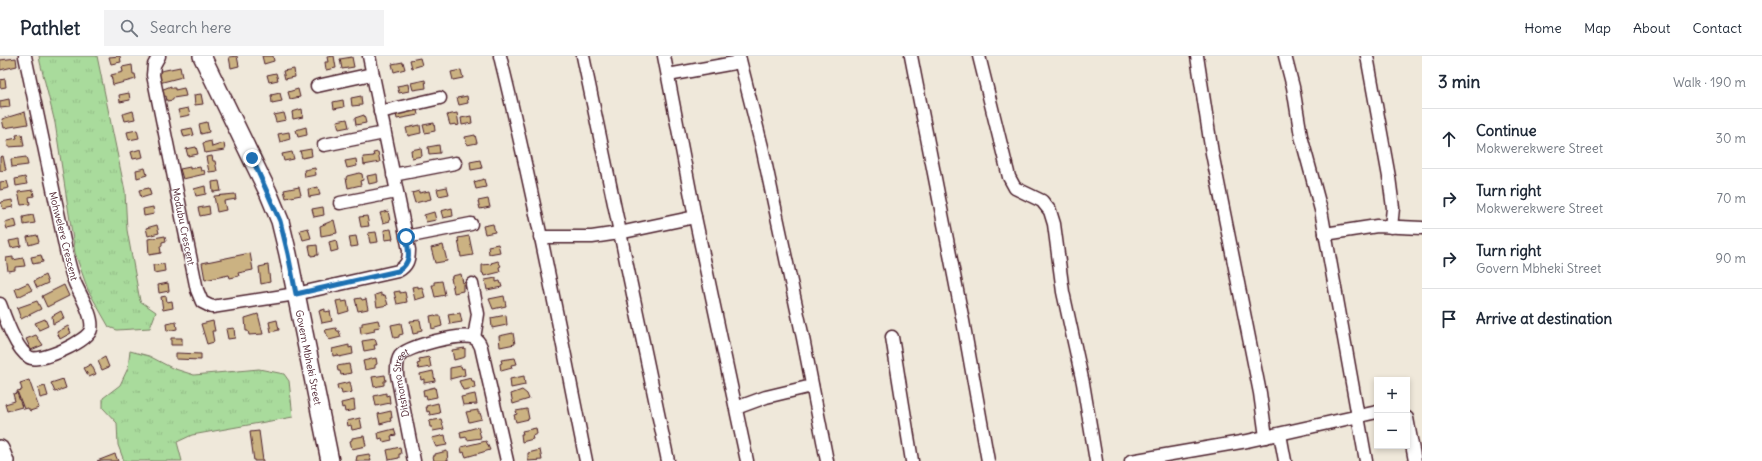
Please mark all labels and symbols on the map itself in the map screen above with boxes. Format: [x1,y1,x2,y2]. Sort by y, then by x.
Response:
route end [243,149,261,167]
street label: Modubu Crescent [169,187,198,267]
street label: Mohwelere Crescent [46,190,81,283]
route start [397,228,415,246]
street label: Govern Mbheki Street [293,309,325,407]
street label: Ditshomo Street [391,345,412,418]

